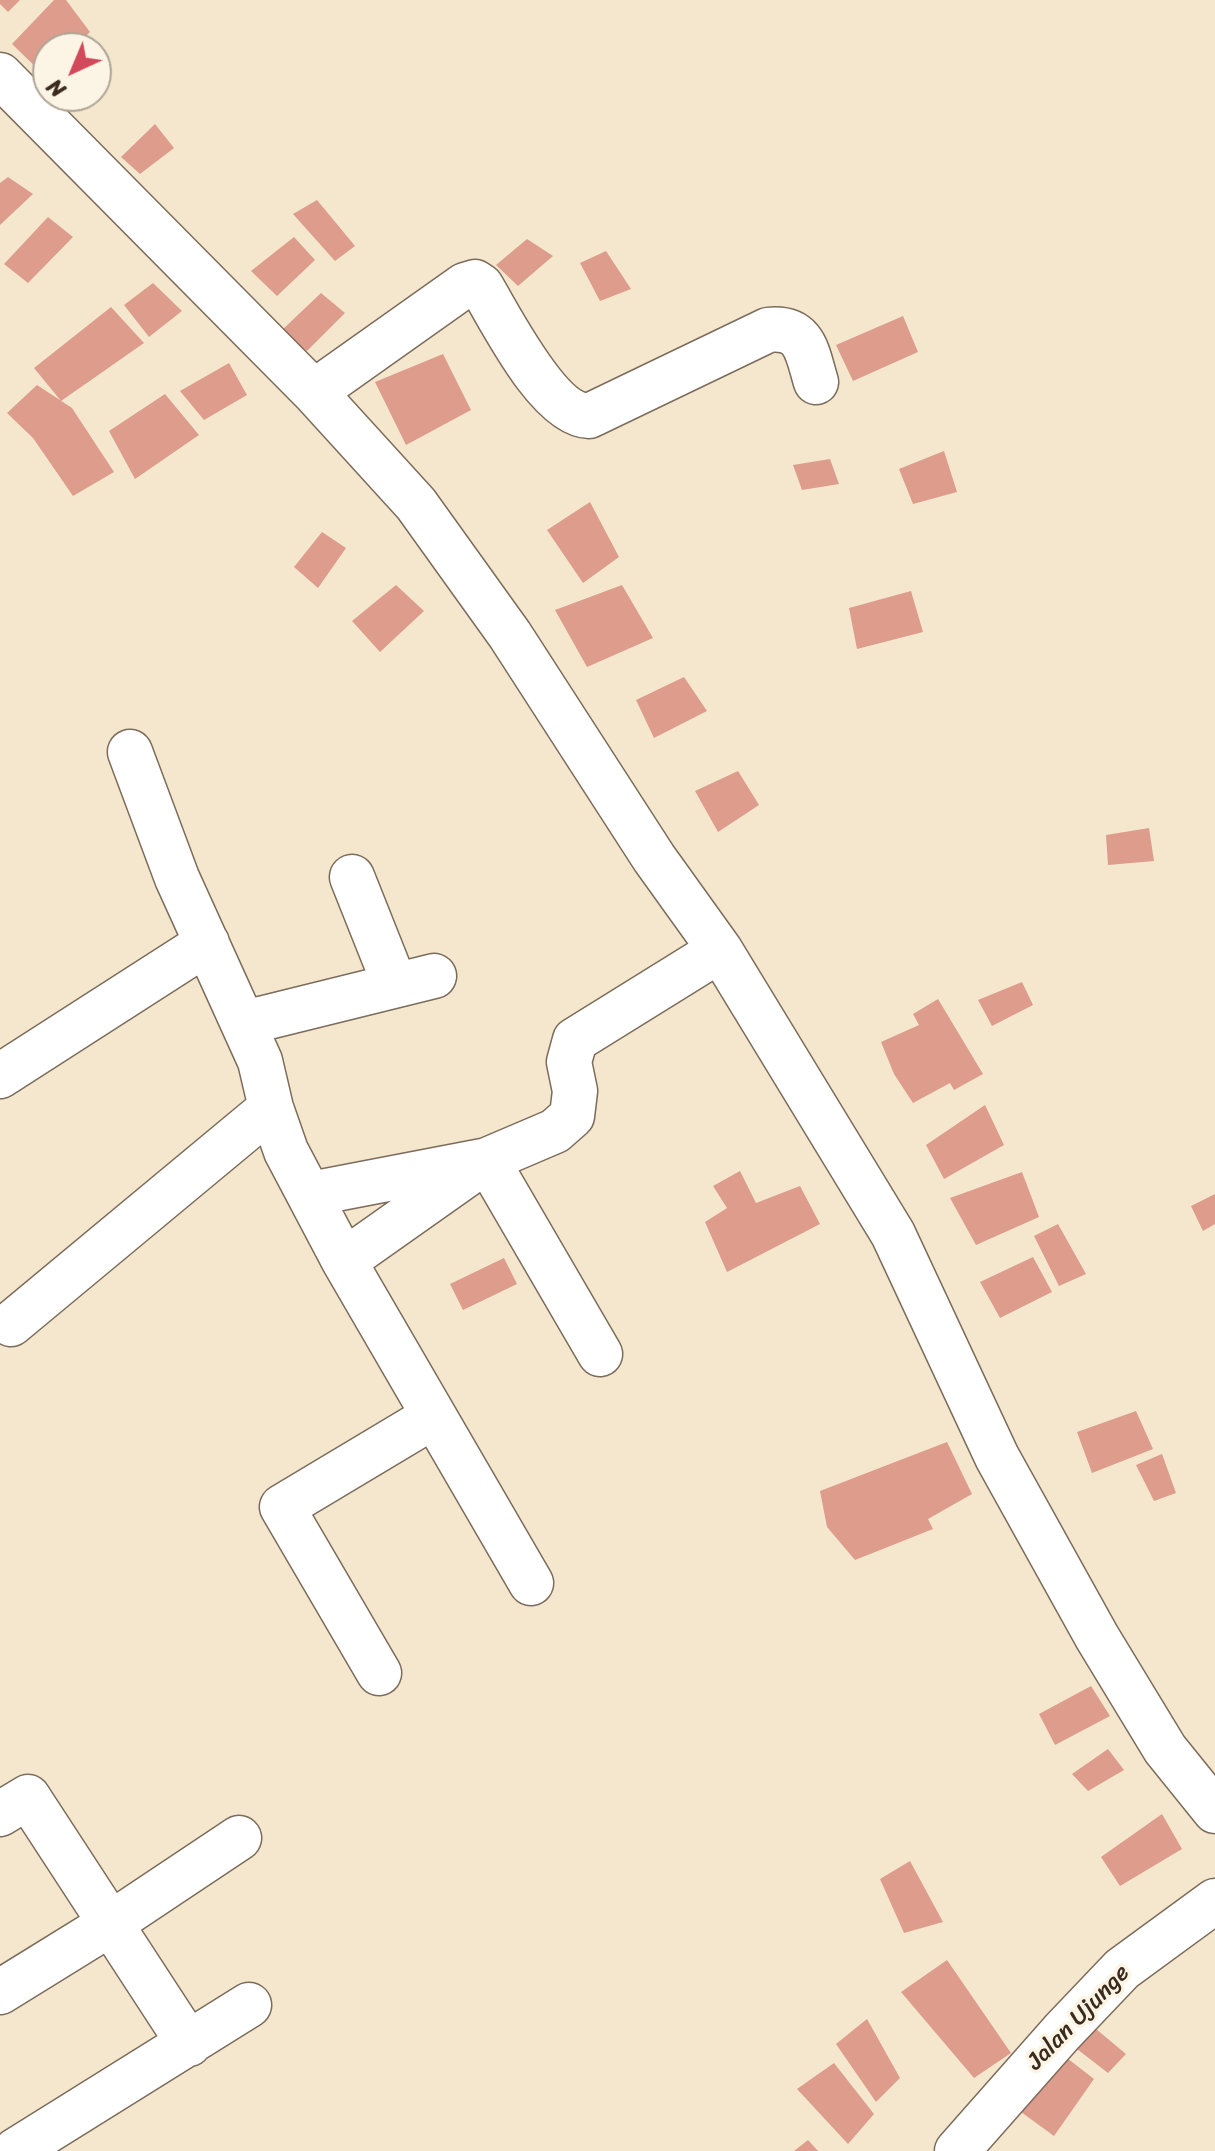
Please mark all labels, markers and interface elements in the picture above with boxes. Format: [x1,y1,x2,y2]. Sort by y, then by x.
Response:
north arrow [32,32,112,112]
text: N [37,69,75,108]
street label: Jalan Ujunge [1022,1959,1136,2077]

